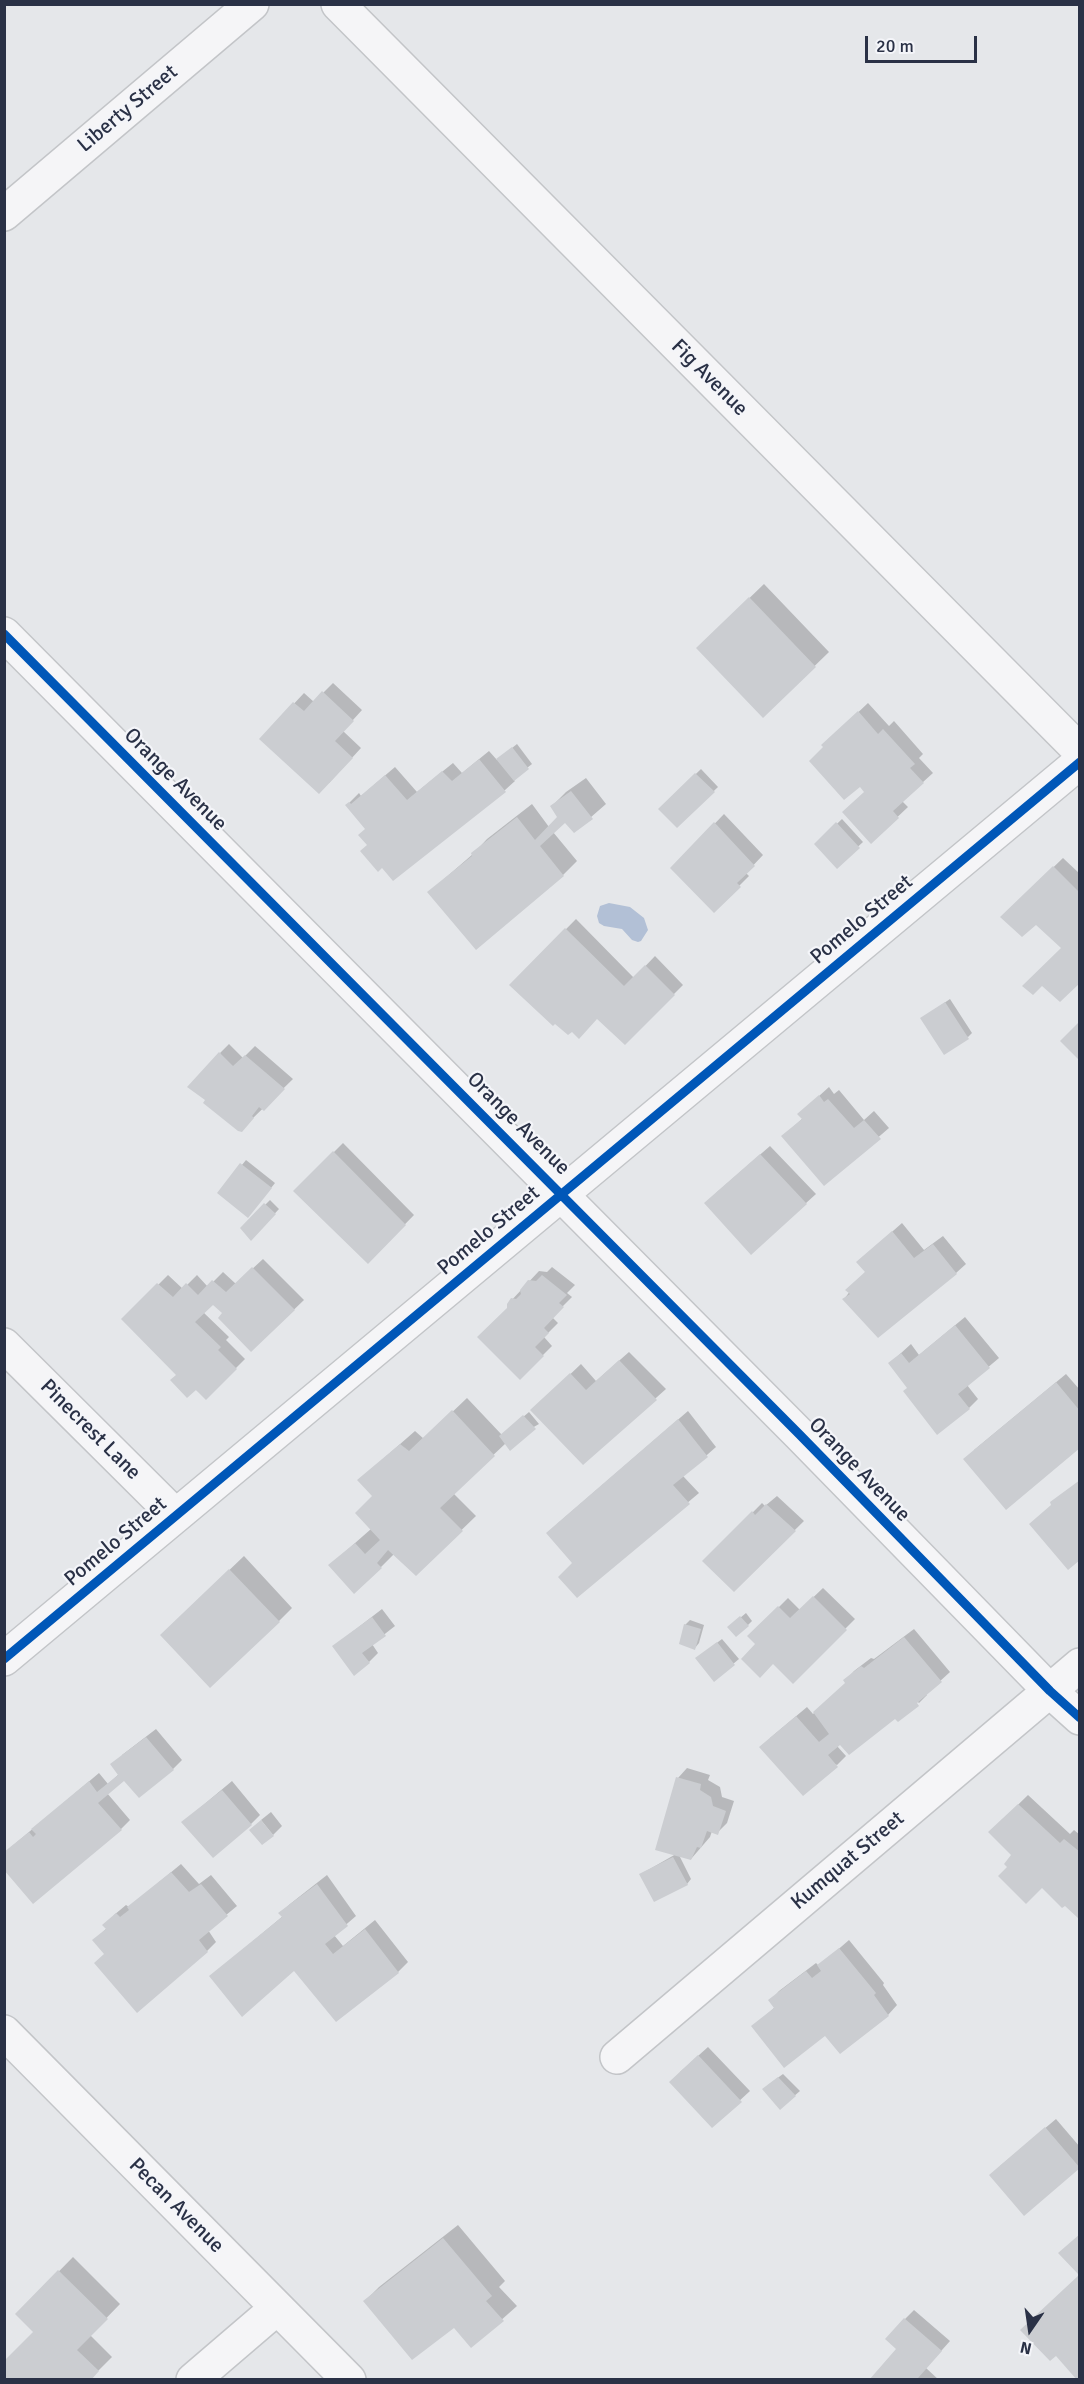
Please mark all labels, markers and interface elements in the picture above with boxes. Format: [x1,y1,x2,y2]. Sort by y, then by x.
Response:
scale bar [868,24,980,62]
text: 20 m [876,35,914,57]
street label: Liberty Street [73,60,183,158]
street label: Fig Avenue [665,334,753,422]
street label: Orange Avenue [118,723,232,837]
street label: Pomelo Street [806,870,918,970]
street label: Orange Avenue [461,1067,575,1181]
street label: Pomelo Street [433,1181,545,1281]
street label: Pinecrest Lane [34,1374,146,1486]
street label: Orange Avenue [803,1413,915,1527]
street label: Pomelo Street [60,1492,172,1592]
street label: Kumquat Street [786,1806,910,1916]
street label: Pecan Avenue [123,2153,229,2259]
north arrow [1000,2300,1060,2360]
text: N [1018,2337,1034,2359]

